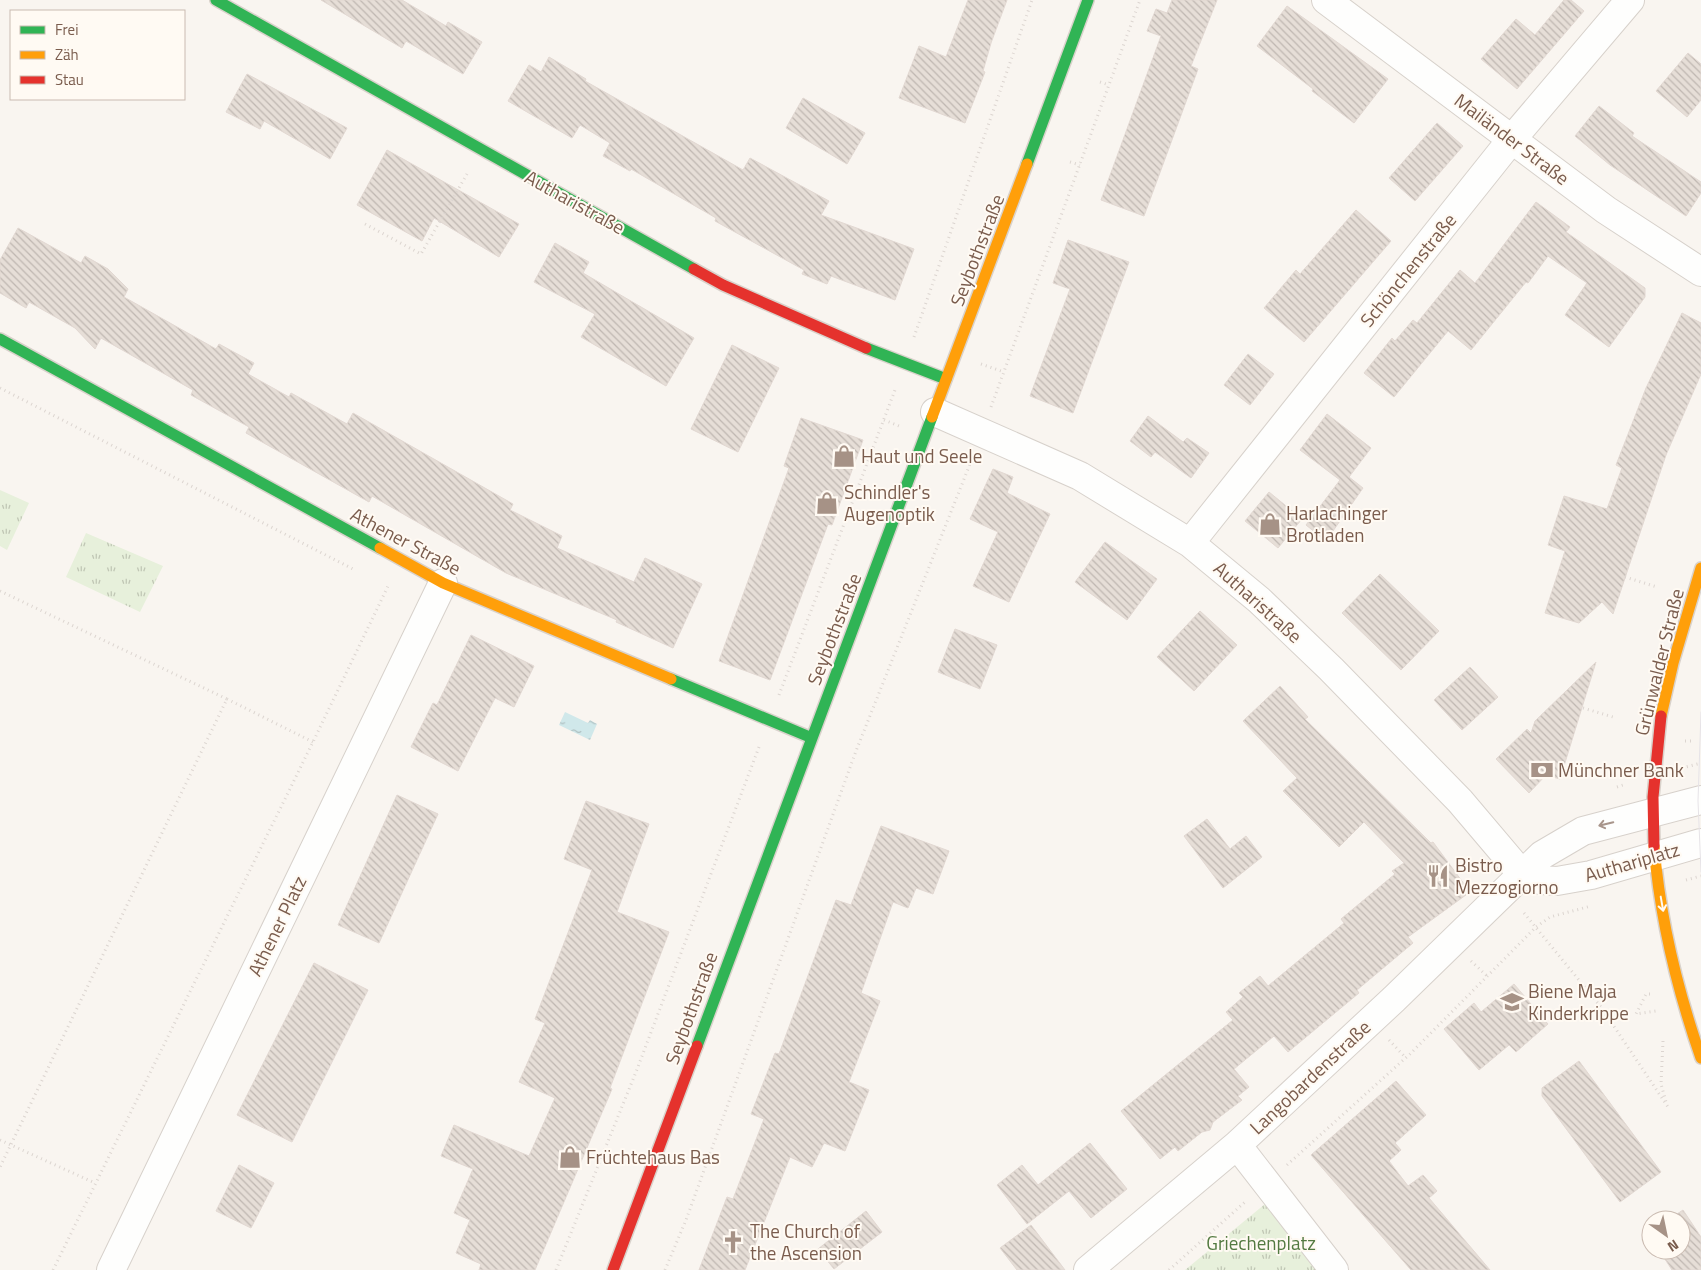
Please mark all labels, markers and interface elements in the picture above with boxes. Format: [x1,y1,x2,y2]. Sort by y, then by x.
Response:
legend [10,10,185,100]
text: Frei [55,18,78,41]
text: Zäh [55,43,79,66]
text: Stau [55,68,84,91]
street label: Mailänder Straße [1449,86,1576,192]
street label: Autharistraße [520,162,631,241]
street label: Seybothstraße [942,190,1011,310]
street label: Schönchenstraße [1352,206,1463,333]
place label: Haut und Seele [861,441,982,470]
shop icon: Haut und Seele [831,443,857,469]
place label: Schindler's Augenoptik [844,477,935,528]
shop icon: Schindler's Augenoptik [814,490,840,516]
place label: Harlachinger Brotladen [1286,498,1388,549]
street label: Athener Straße [346,499,467,582]
shop icon: Harlachinger Brotladen [1257,511,1283,537]
street label: Autharistraße [1208,554,1309,649]
street label: Seybothstraße [799,569,868,689]
street label: Grünwalder Straße [1626,585,1691,738]
place label: Münchner Bank [1558,755,1684,784]
bank icon: Münchner Bank [1529,757,1555,783]
one-way arrow [1599,820,1615,830]
street label: Authariplatz [1581,834,1683,889]
place label: Bistro Mezzogiorno [1455,850,1559,901]
restaurant icon: Bistro Mezzogiorno [1425,863,1451,889]
street label: Athener Platz [240,871,313,981]
one-way arrow [1657,896,1667,912]
street label: Seybothstraße [657,948,724,1068]
place label: Biene Maja Kinderkrippe [1528,976,1629,1027]
school or university icon: Biene Maja Kinderkrippe [1499,989,1525,1015]
street label: Langobardenstraße [1243,1013,1377,1141]
place label: Früchtehaus Bas [586,1142,720,1171]
shop icon: Früchtehaus Bas [557,1144,583,1170]
north arrow [1641,1210,1691,1260]
place label: The Church of the Ascension [750,1216,862,1267]
park label: Griechenplatz [1206,1228,1316,1257]
church icon: The Church of the Ascension [720,1229,746,1255]
text: N [1664,1235,1683,1258]

